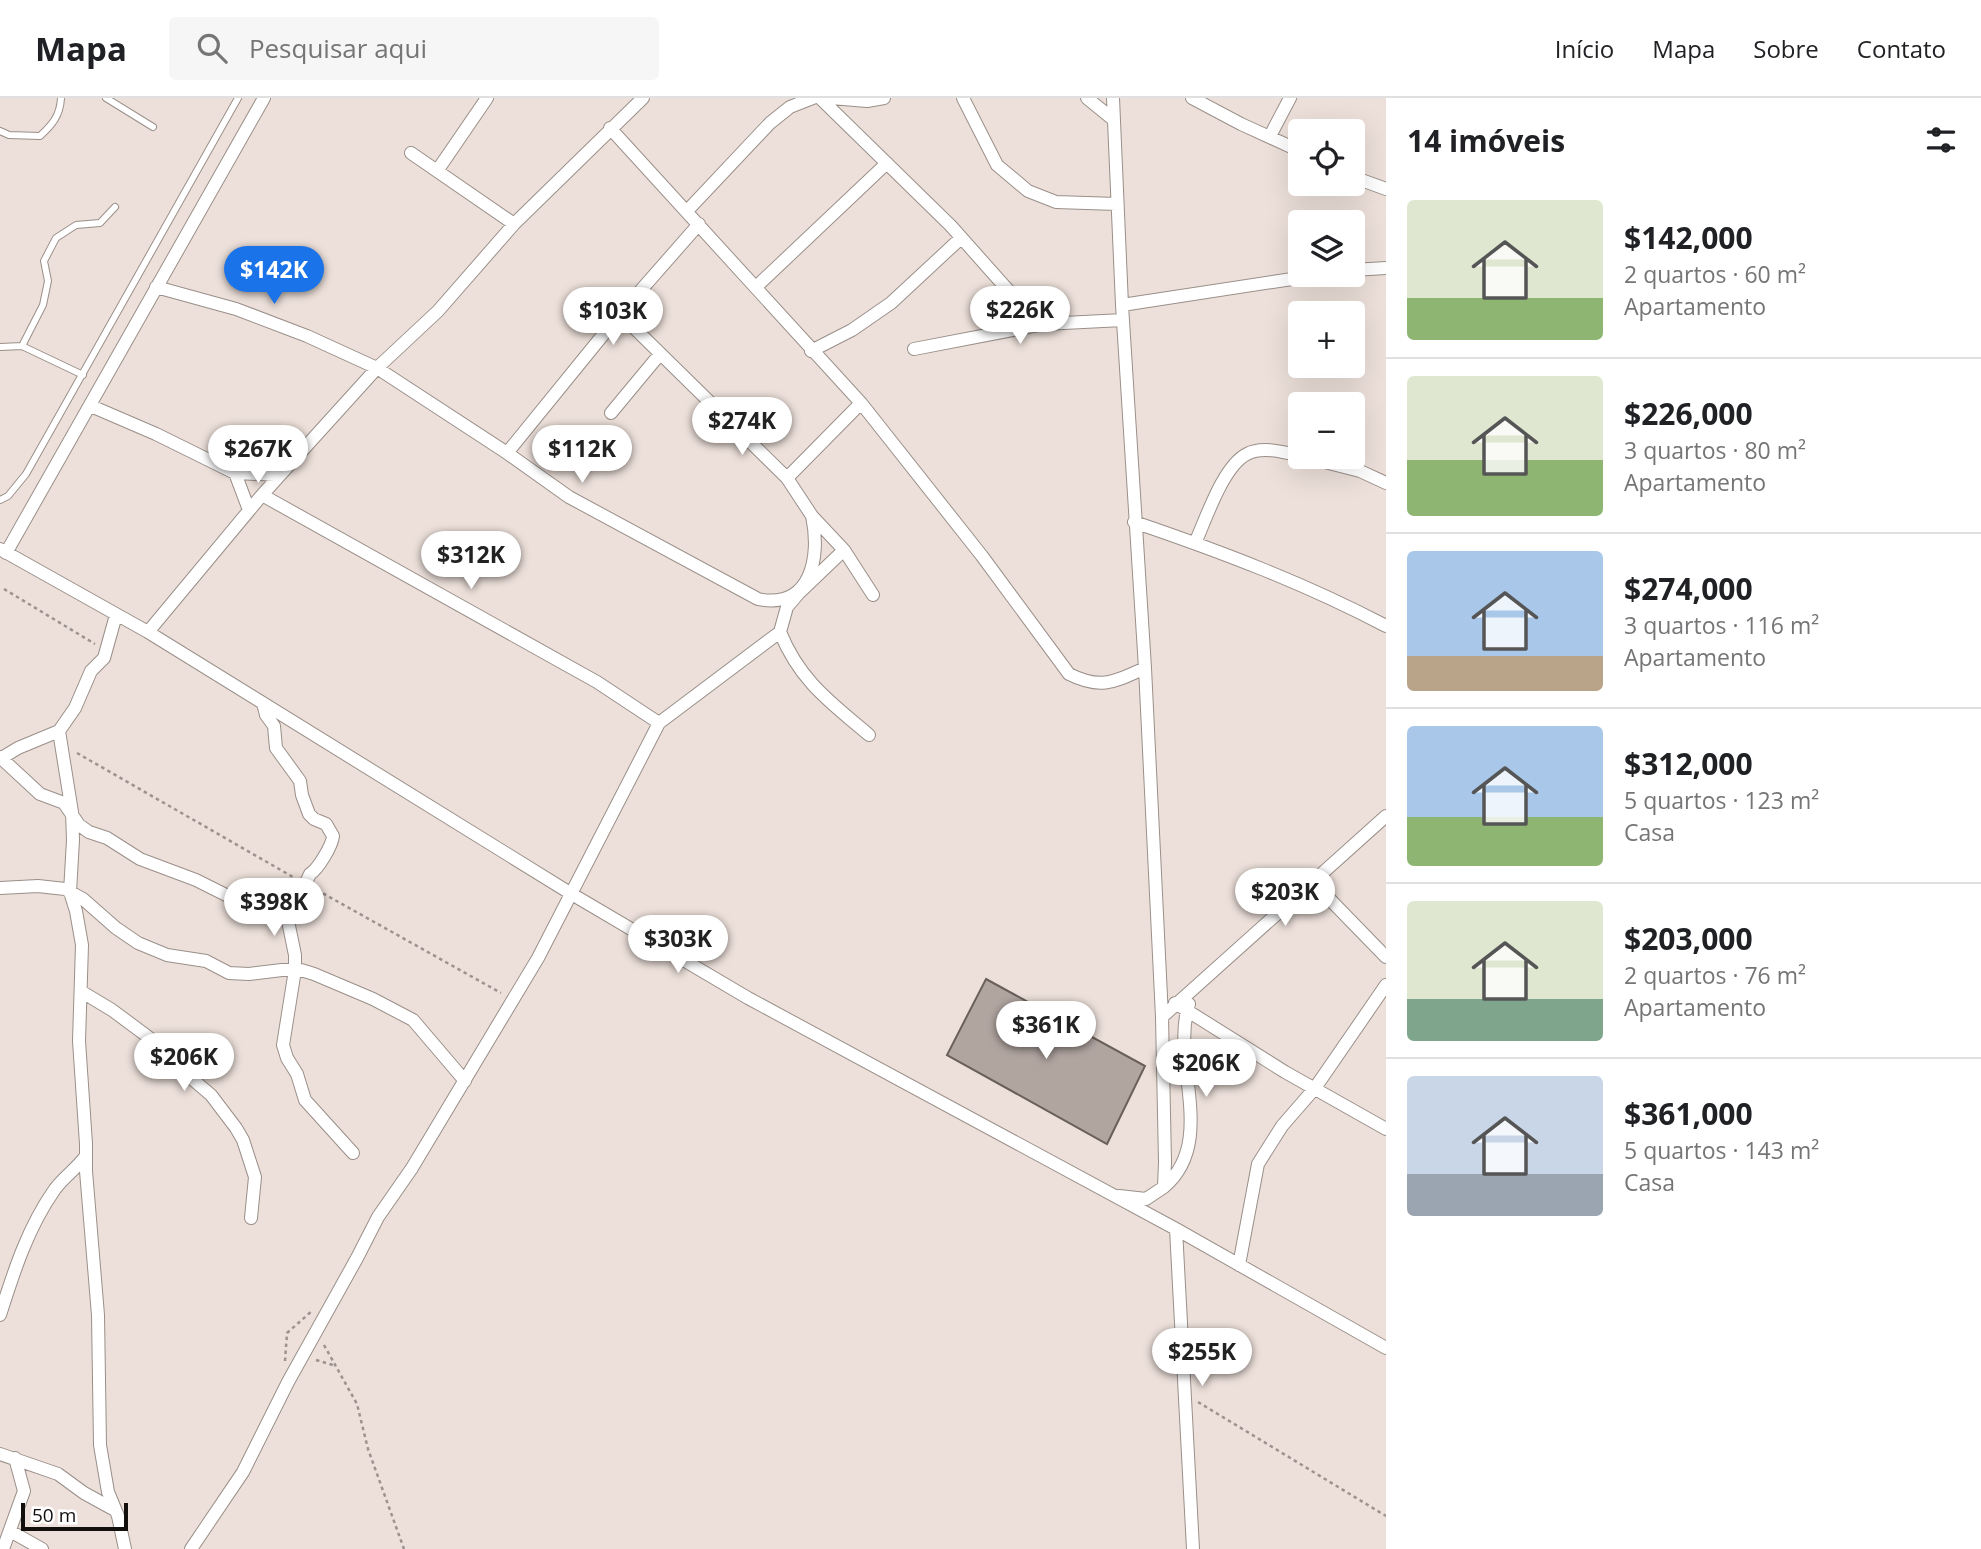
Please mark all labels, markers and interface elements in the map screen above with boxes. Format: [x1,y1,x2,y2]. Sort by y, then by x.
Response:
search box [169,17,659,80]
text: Mapa [35,26,127,71]
icon: search [193,29,231,67]
text: Pesquisar aqui [249,30,427,66]
text: Início [1555,32,1614,65]
text: Mapa [1652,32,1715,65]
text: Sobre [1753,32,1819,65]
text: Contato [1857,32,1946,65]
map controls [1288,119,1365,469]
button: locate [1288,119,1365,196]
text: 14 imóveis [1407,120,1565,161]
icon: filters [1922,121,1960,159]
button: layers [1288,210,1365,287]
text: $142,000 [1624,217,1753,258]
icon: home [1463,228,1547,312]
pin: $142K [225,246,323,306]
text: $142K [240,253,308,285]
text: 2 quartos · 60 m² [1624,258,1806,290]
pin: $226K [971,286,1069,346]
pin: $103K [564,288,662,347]
text: Apartamento [1624,290,1766,322]
text: $226K [986,293,1054,325]
text: $103K [579,294,647,326]
button: + [1288,301,1365,378]
button: − [1288,392,1365,469]
text: $226,000 [1624,393,1753,434]
pin: $274K [693,398,791,457]
text: $274K [708,404,776,436]
icon: home [1463,404,1547,488]
pin: $267K [209,426,307,485]
pin: $112K [533,426,631,485]
text: $267K [224,432,292,464]
text: $112K [548,432,616,464]
text: 3 quartos · 80 m² [1624,434,1806,466]
text: Apartamento [1624,466,1766,498]
pin: $312K [422,532,520,591]
text: $312K [437,538,505,570]
text: $274,000 [1624,568,1753,609]
icon: home [1463,579,1547,663]
text: 3 quartos · 116 m² [1624,609,1819,641]
text: Apartamento [1624,641,1766,673]
text: $312,000 [1624,743,1753,784]
icon: home [1463,754,1547,838]
text: 5 quartos · 123 m² [1624,784,1819,816]
text: Casa [1624,816,1675,848]
pin: $203K [1236,868,1334,928]
text: $203K [1251,875,1319,907]
pin: $398K [225,878,323,938]
text: $398K [240,885,308,917]
pin: $303K [629,916,727,975]
text: $203,000 [1624,918,1753,959]
text: $303K [644,922,712,954]
icon: home [1463,929,1547,1013]
text: 2 quartos · 76 m² [1624,959,1806,991]
text: Apartamento [1624,991,1766,1023]
pin: $361K [997,1002,1095,1061]
text: $361K [1012,1008,1080,1040]
pin: $206K [135,1034,233,1093]
text: $206K [150,1040,218,1072]
pin: $206K [1157,1040,1255,1099]
text: $206K [1172,1046,1240,1078]
text: $361,000 [1624,1093,1753,1134]
icon: home [1463,1104,1547,1188]
text: 5 quartos · 143 m² [1624,1134,1819,1166]
text: Casa [1624,1166,1675,1198]
pin: $255K [1153,1328,1251,1388]
text: $255K [1168,1335,1236,1367]
scale bar [21,1500,128,1532]
text: 50 m [32,1502,76,1528]

